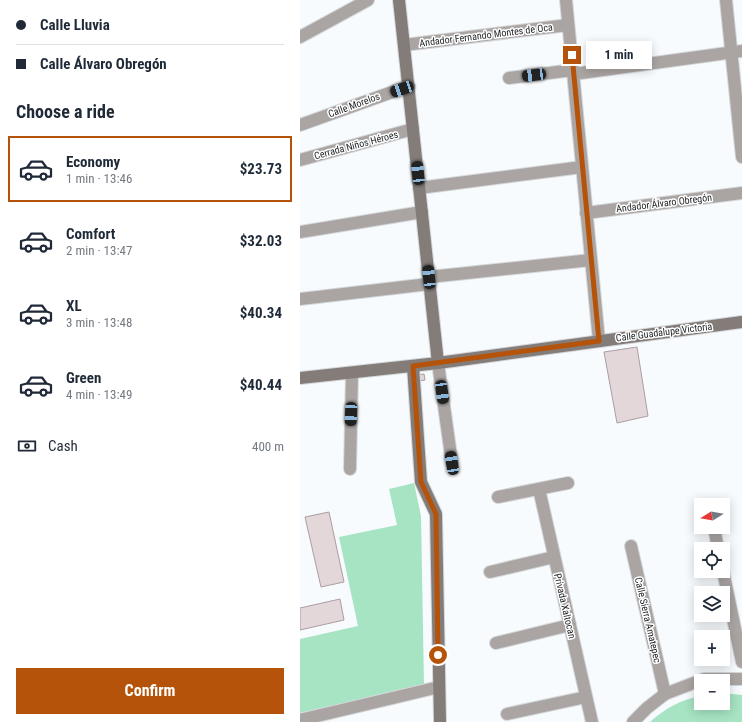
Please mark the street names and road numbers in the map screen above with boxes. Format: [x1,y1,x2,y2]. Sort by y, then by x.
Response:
street label: Andador Fernando Montes de Oca [419,21,553,49]
street label: Calle Morelos [327,90,382,119]
street label: Cerrada Niños Héroes [313,128,400,161]
street label: Andador Álvaro Obregón [615,191,713,214]
street label: Calle Guadalupe Victoria [615,321,713,343]
street label: Privada Xaltocan [552,572,578,640]
street label: Calle Sierra Amatepec [633,576,663,664]

